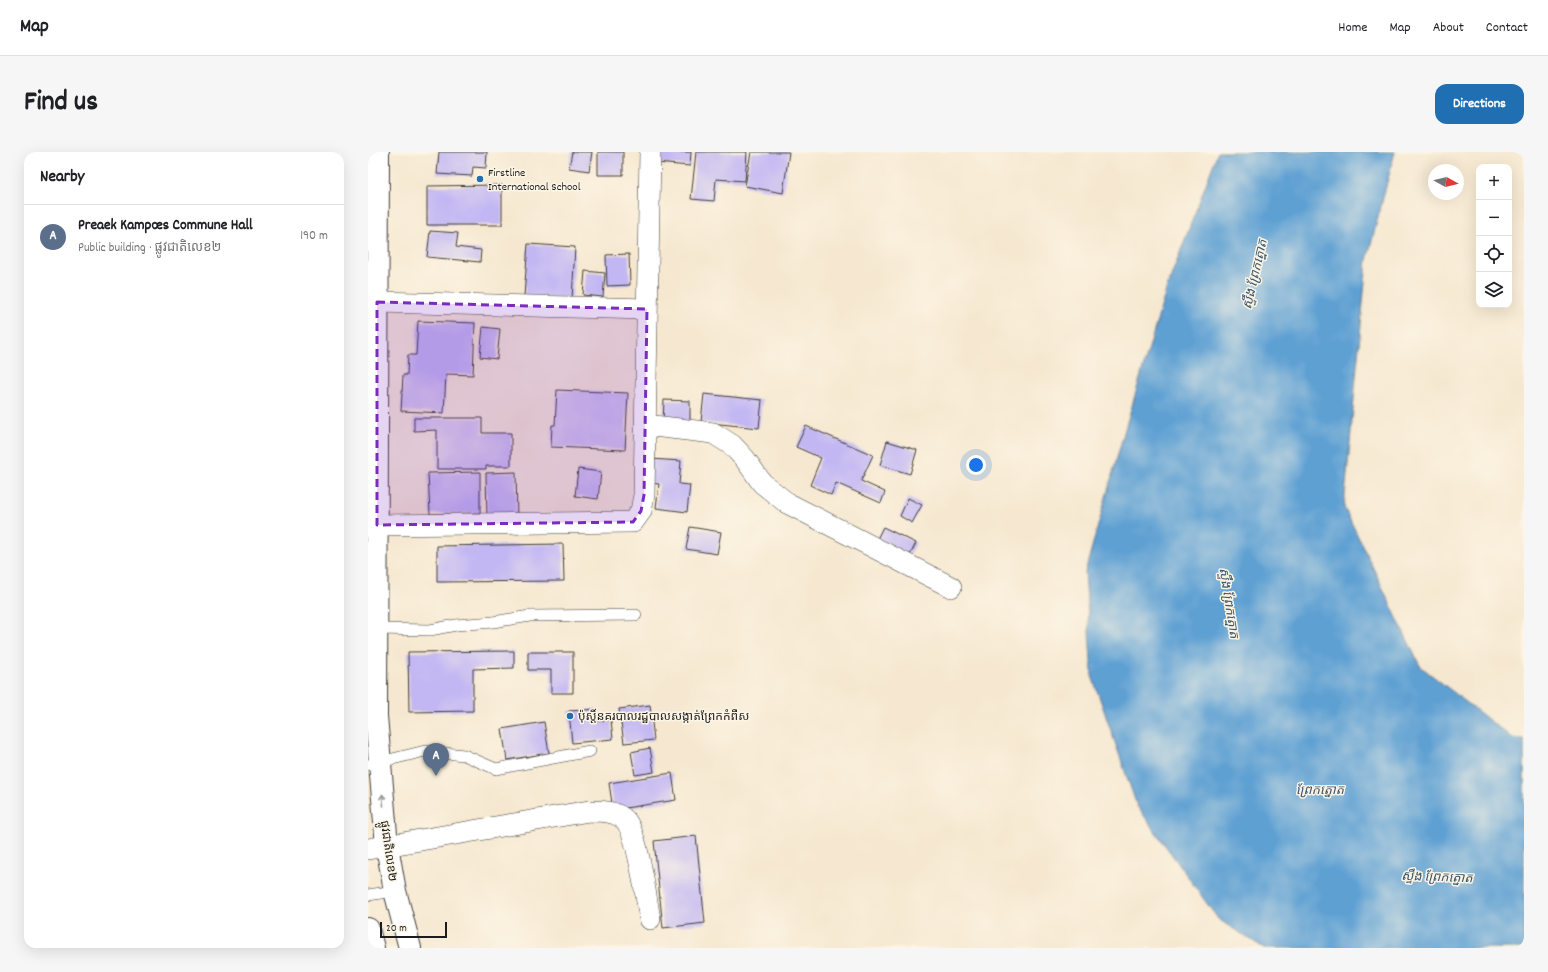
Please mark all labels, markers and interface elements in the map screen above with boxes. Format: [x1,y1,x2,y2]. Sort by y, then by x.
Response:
text: Map [20,14,49,41]
text: Home [1338,18,1367,38]
text: Map [1389,18,1411,38]
text: About [1433,18,1464,38]
text: Contact [1486,18,1528,38]
text: Find us [24,84,98,124]
button: Directions [1435,84,1524,124]
north arrow [1428,164,1464,200]
map controls [1476,164,1512,308]
button: + [1476,164,1512,200]
place label: Firstline International School [488,165,581,196]
text: Nearby [40,166,84,190]
marker: Firstline International School [475,174,485,184]
button: − [1476,200,1512,236]
text: Preaek Kampœs Commune Hall [78,215,253,237]
text: A [49,227,57,246]
text: 190 m [300,227,328,246]
button: locate [1476,236,1512,272]
water label: ស្ទឹង ព្រែកត្នោត [1239,237,1274,311]
text: Public building · ផ្លូវជាតិលេខ២ [78,239,221,258]
button: layers [1476,272,1512,308]
your location [966,455,986,475]
water label: ស្ទឹង ព្រែកត្នោត [1213,567,1243,641]
place label: ប៉ុស្តិ៍នគរបាលរដ្ឋបាលសង្កាត់ព្រែកកំពឹស [578,708,749,726]
marker: ប៉ុស្តិ៍នគរបាលរដ្ឋបាលសង្កាត់ព្រែកកំពឹស [565,711,575,721]
pin: A [423,743,449,776]
water label: ព្រែកត្នោត [1296,782,1345,801]
one-way arrow [379,794,387,807]
street label: ផ្លូវជាតិលេខ២ [374,820,400,883]
water label: ស្ទឹង ព្រែកត្នោត [1401,867,1474,889]
scale bar [380,920,447,939]
text: 20 m [386,921,407,937]

